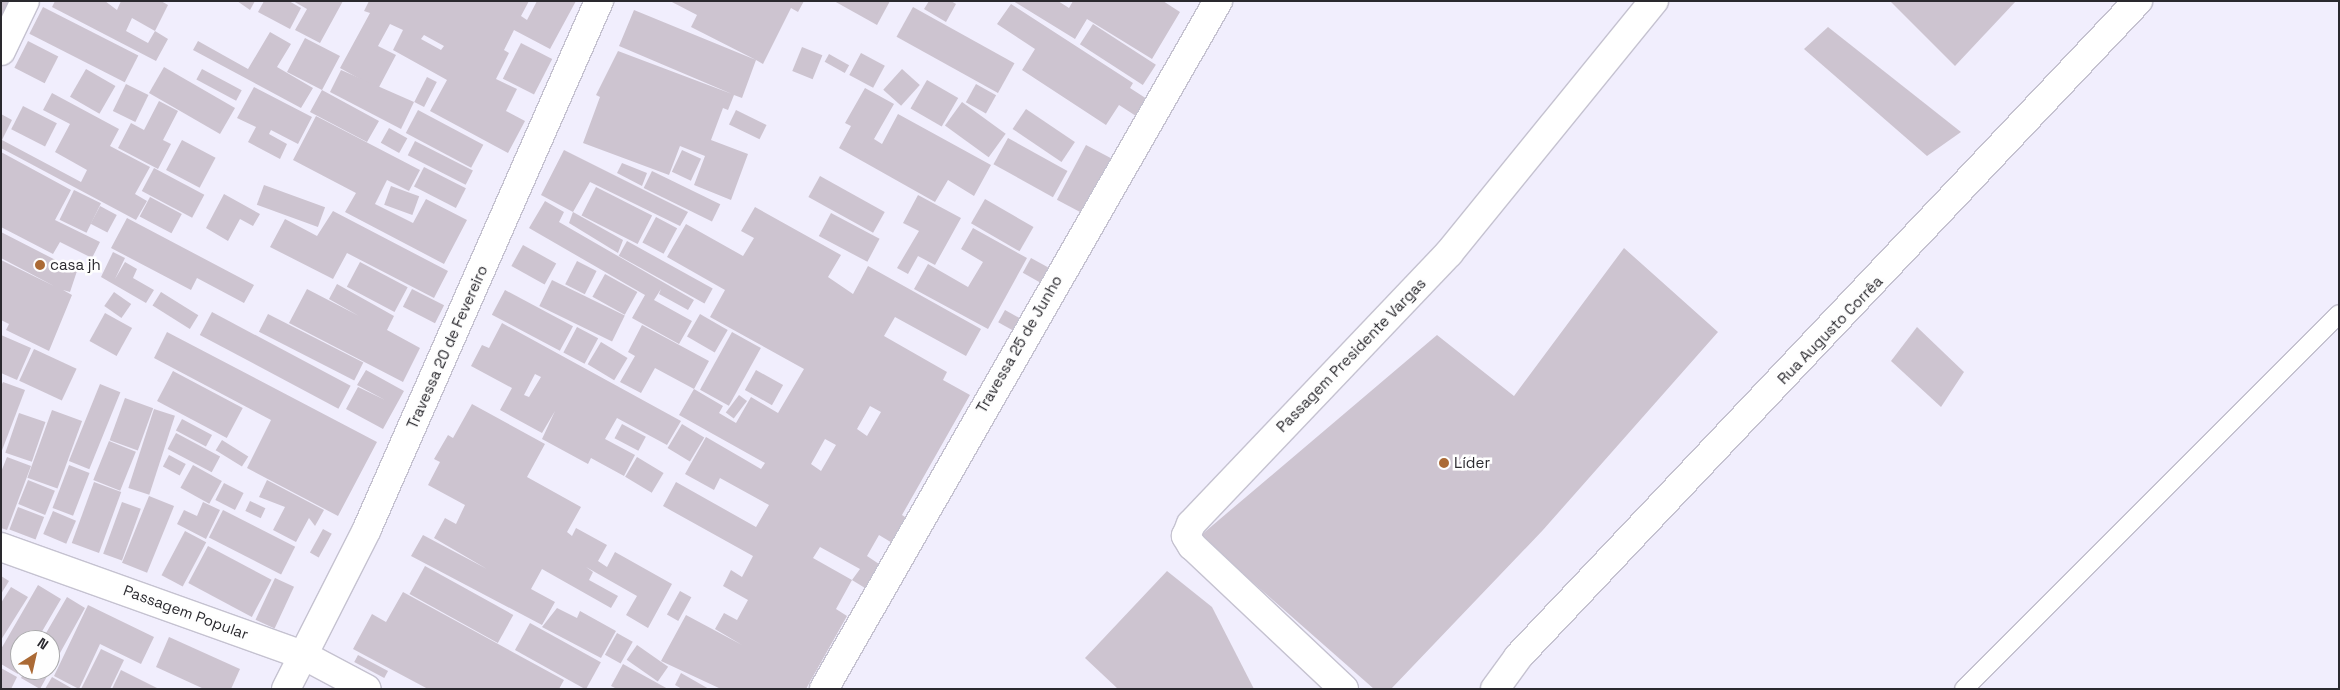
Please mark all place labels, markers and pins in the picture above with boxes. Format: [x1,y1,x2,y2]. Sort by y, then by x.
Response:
place label: casa jh [50,256,101,274]
marker: casa jh [34,259,46,271]
place label: Líder [1454,454,1490,472]
marker: Líder [1438,457,1450,469]

